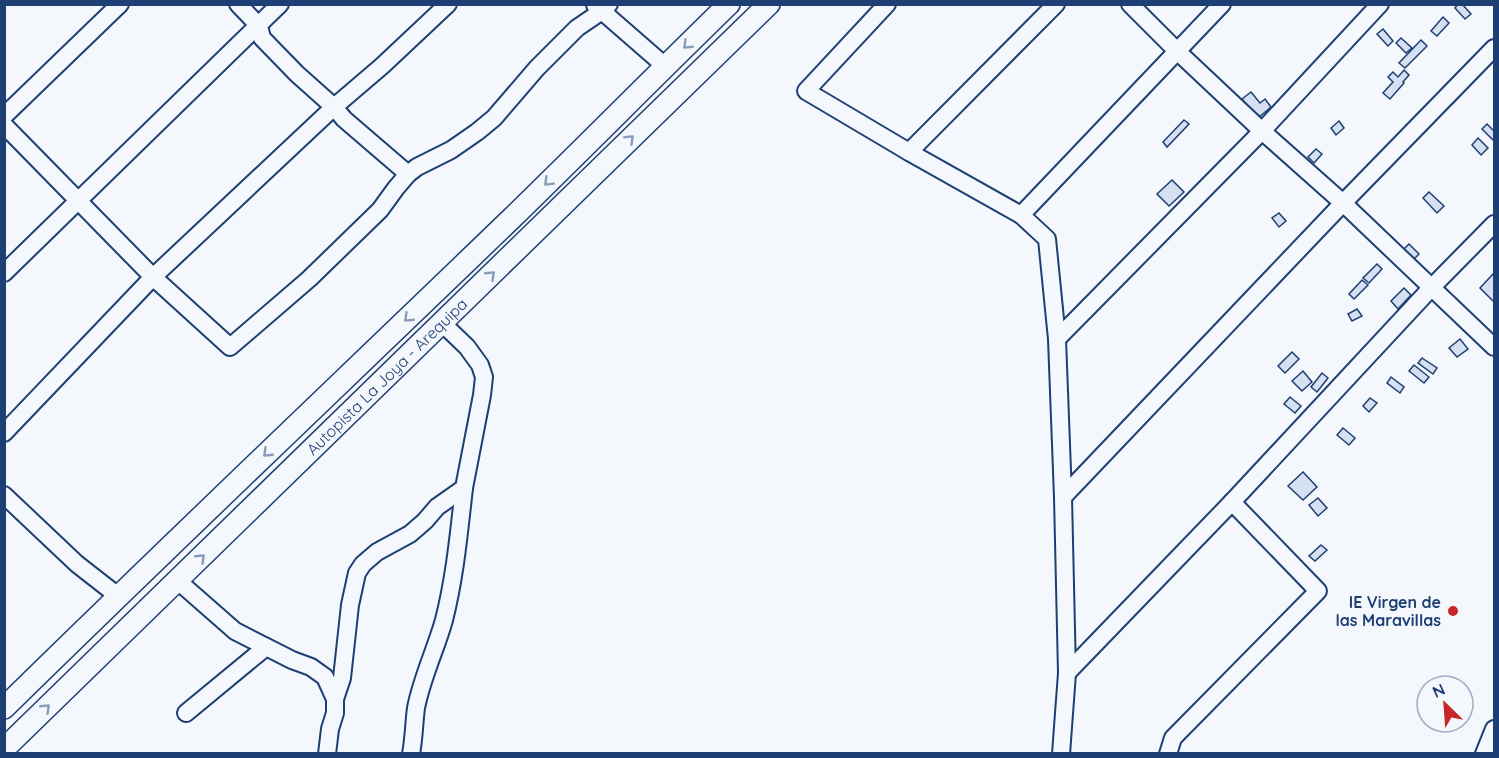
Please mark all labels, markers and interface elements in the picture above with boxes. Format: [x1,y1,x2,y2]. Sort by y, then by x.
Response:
one-way arrow [683,38,693,49]
one-way arrow [623,135,634,146]
one-way arrow [544,175,555,186]
one-way arrow [485,271,495,282]
street label: Autopista La Joya - Arequipa [302,294,471,459]
one-way arrow [404,310,415,321]
one-way arrow [264,446,274,457]
one-way arrow [195,554,205,565]
place label: IE Virgen de las Maravillas [1336,592,1441,630]
marker: IE Virgen de las Maravillas [1446,604,1460,618]
north arrow [1415,674,1475,734]
text: N [1429,679,1448,702]
one-way arrow [39,705,50,716]

